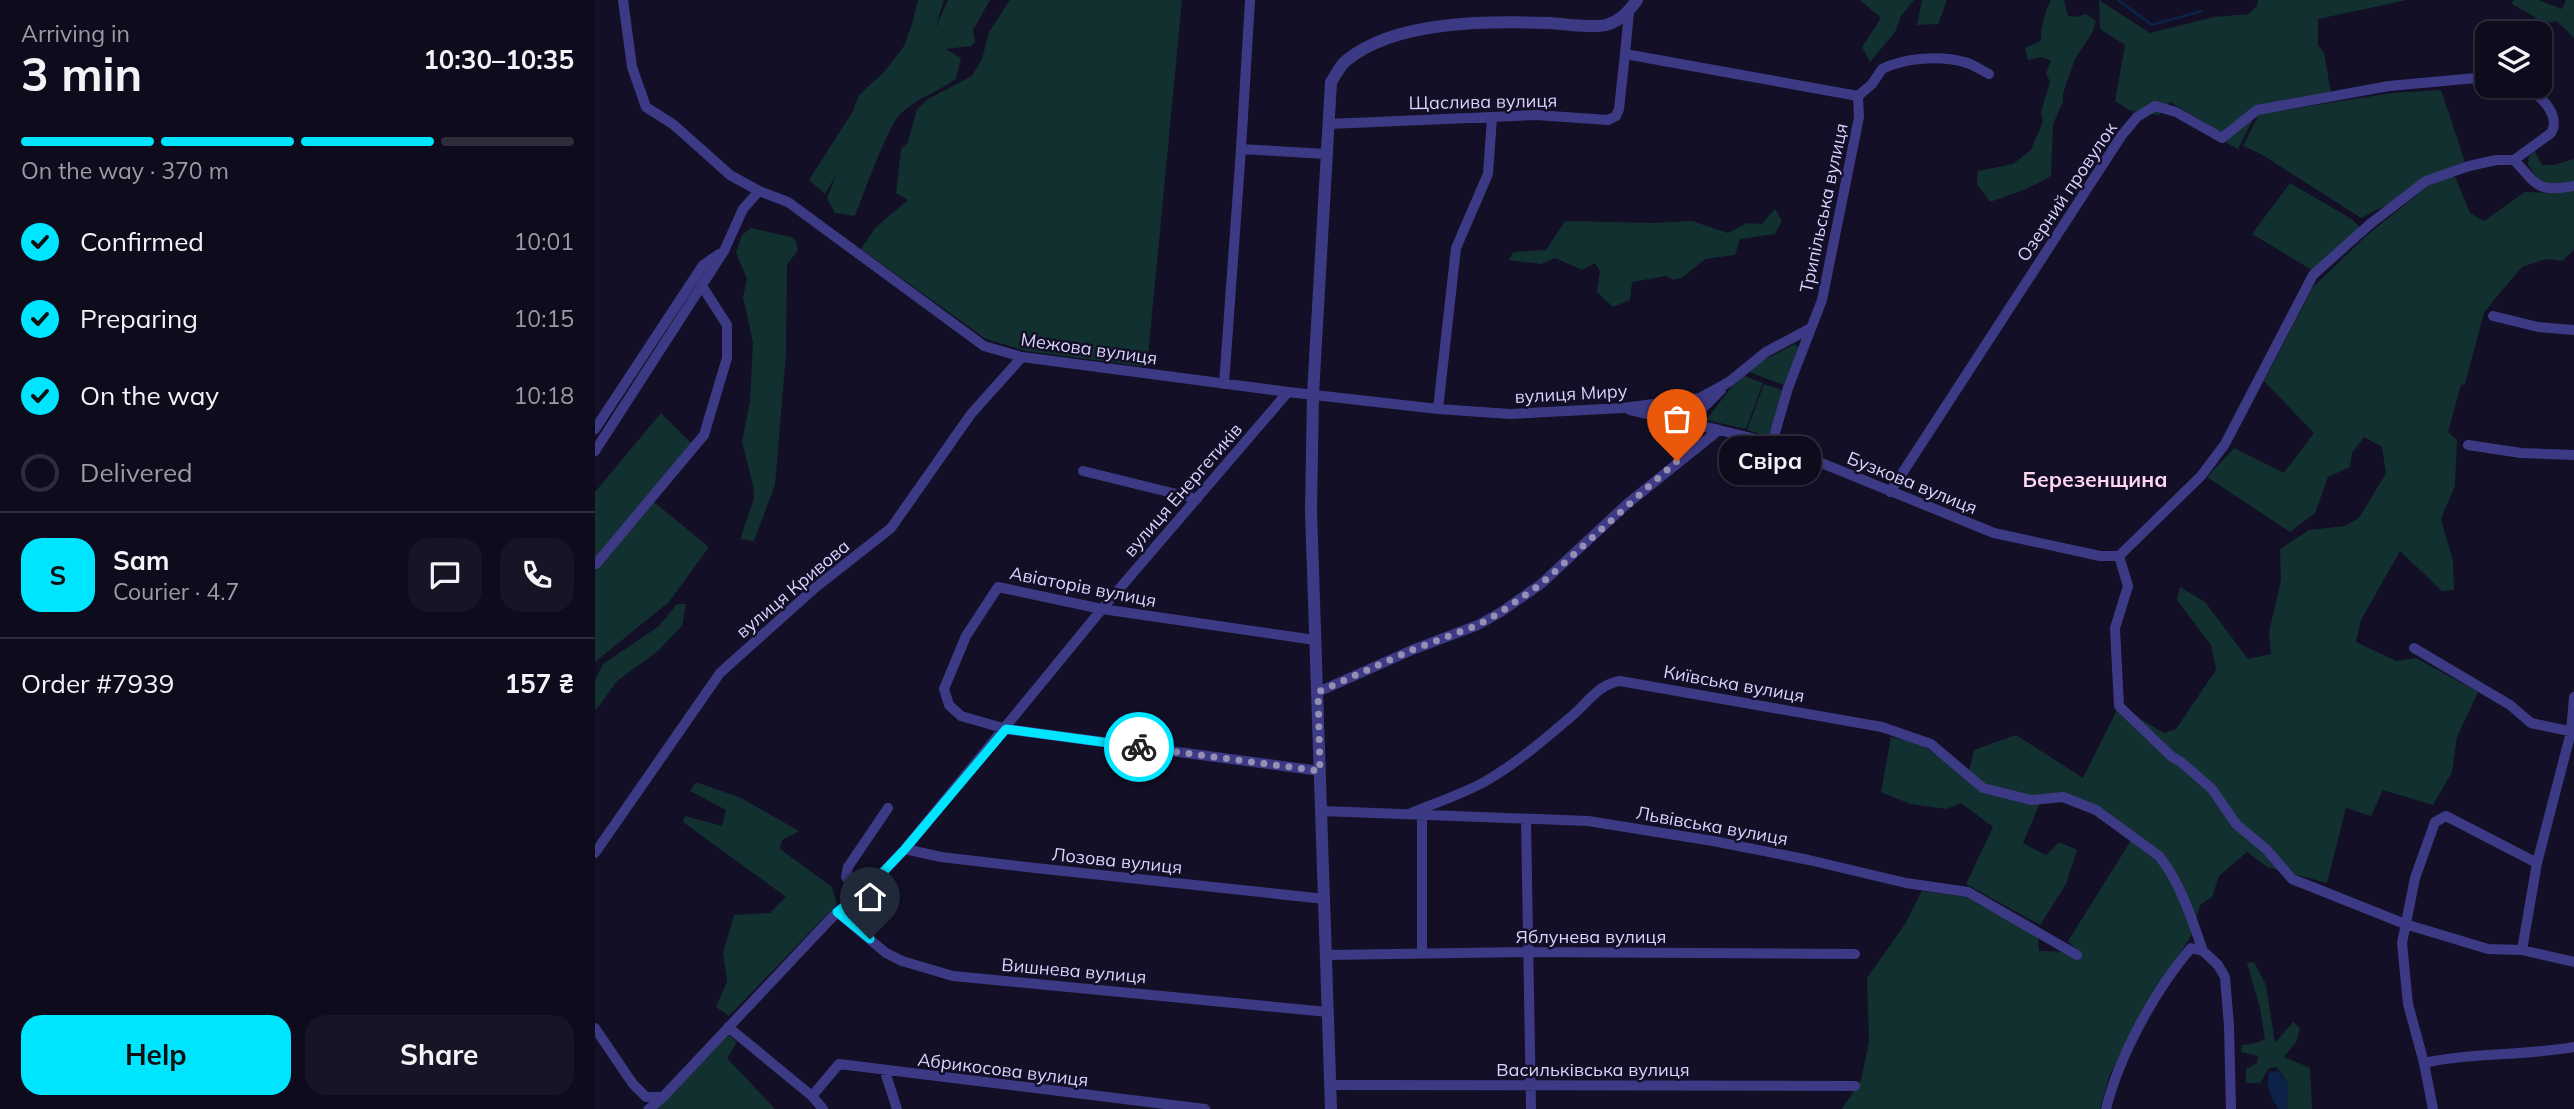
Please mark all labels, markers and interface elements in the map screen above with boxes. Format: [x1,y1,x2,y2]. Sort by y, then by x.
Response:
text: Arriving in [21,19,130,48]
map controls [2475,21,2552,98]
button: layers [2475,21,2552,98]
text: 10:30–10:35 [423,43,574,76]
text: 3 min [21,45,142,103]
street label: Щаслива вулиця [1408,89,1558,114]
street label: Озерний провулок [2011,117,2122,266]
street label: Трипільська вулиця [1794,121,1853,295]
text: On the way · 370 m [21,156,229,185]
icon: check [21,223,59,261]
text: Confirmed [80,225,204,258]
text: 10:01 [514,227,574,256]
icon: check [21,300,59,338]
text: Preparing [80,302,198,335]
text: 10:15 [514,304,574,333]
street label: Межова вулиця [1019,328,1159,369]
icon: check [21,377,59,415]
text: On the way [80,379,219,412]
street label: вулиця Миру [1514,379,1628,408]
text: 10:18 [514,381,574,410]
pin [1647,389,1707,461]
icon: bag [1658,400,1696,438]
street label: вулиця Енергетиків [1118,418,1247,561]
callout: Свіра [1719,436,1821,486]
text: Свіра [1738,446,1802,475]
street label: Бузкова вулиця [1844,446,1981,519]
text: Delivered [80,456,193,489]
district label: Березенщина [2023,466,2167,492]
street label: вулиця Кривова [731,534,854,643]
button: chat [408,538,482,612]
button: phone [500,538,574,612]
text: Sam [113,544,169,577]
text: S [50,559,66,592]
street label: Авіаторів вулиця [1008,561,1158,612]
text: Courier · 4.7 [113,577,239,606]
street label: Київська вулиця [1662,660,1806,707]
text: Order #7939 [21,667,174,700]
text: 157 ₴ [504,667,574,700]
courier [1104,712,1174,782]
icon: bike [1120,728,1158,766]
street label: Львівська вулиця [1634,801,1790,850]
street label: Лозова вулиця [1051,842,1183,879]
pin [840,867,900,939]
icon: home [851,878,889,916]
street label: Яблунева вулиця [1516,925,1666,948]
street label: Вишнева вулиця [1001,953,1148,988]
button: Help [21,1015,291,1095]
button: Share [305,1015,574,1095]
street label: Абрикосова вулиця [916,1048,1090,1091]
street label: Васильківська вулиця [1496,1058,1690,1081]

